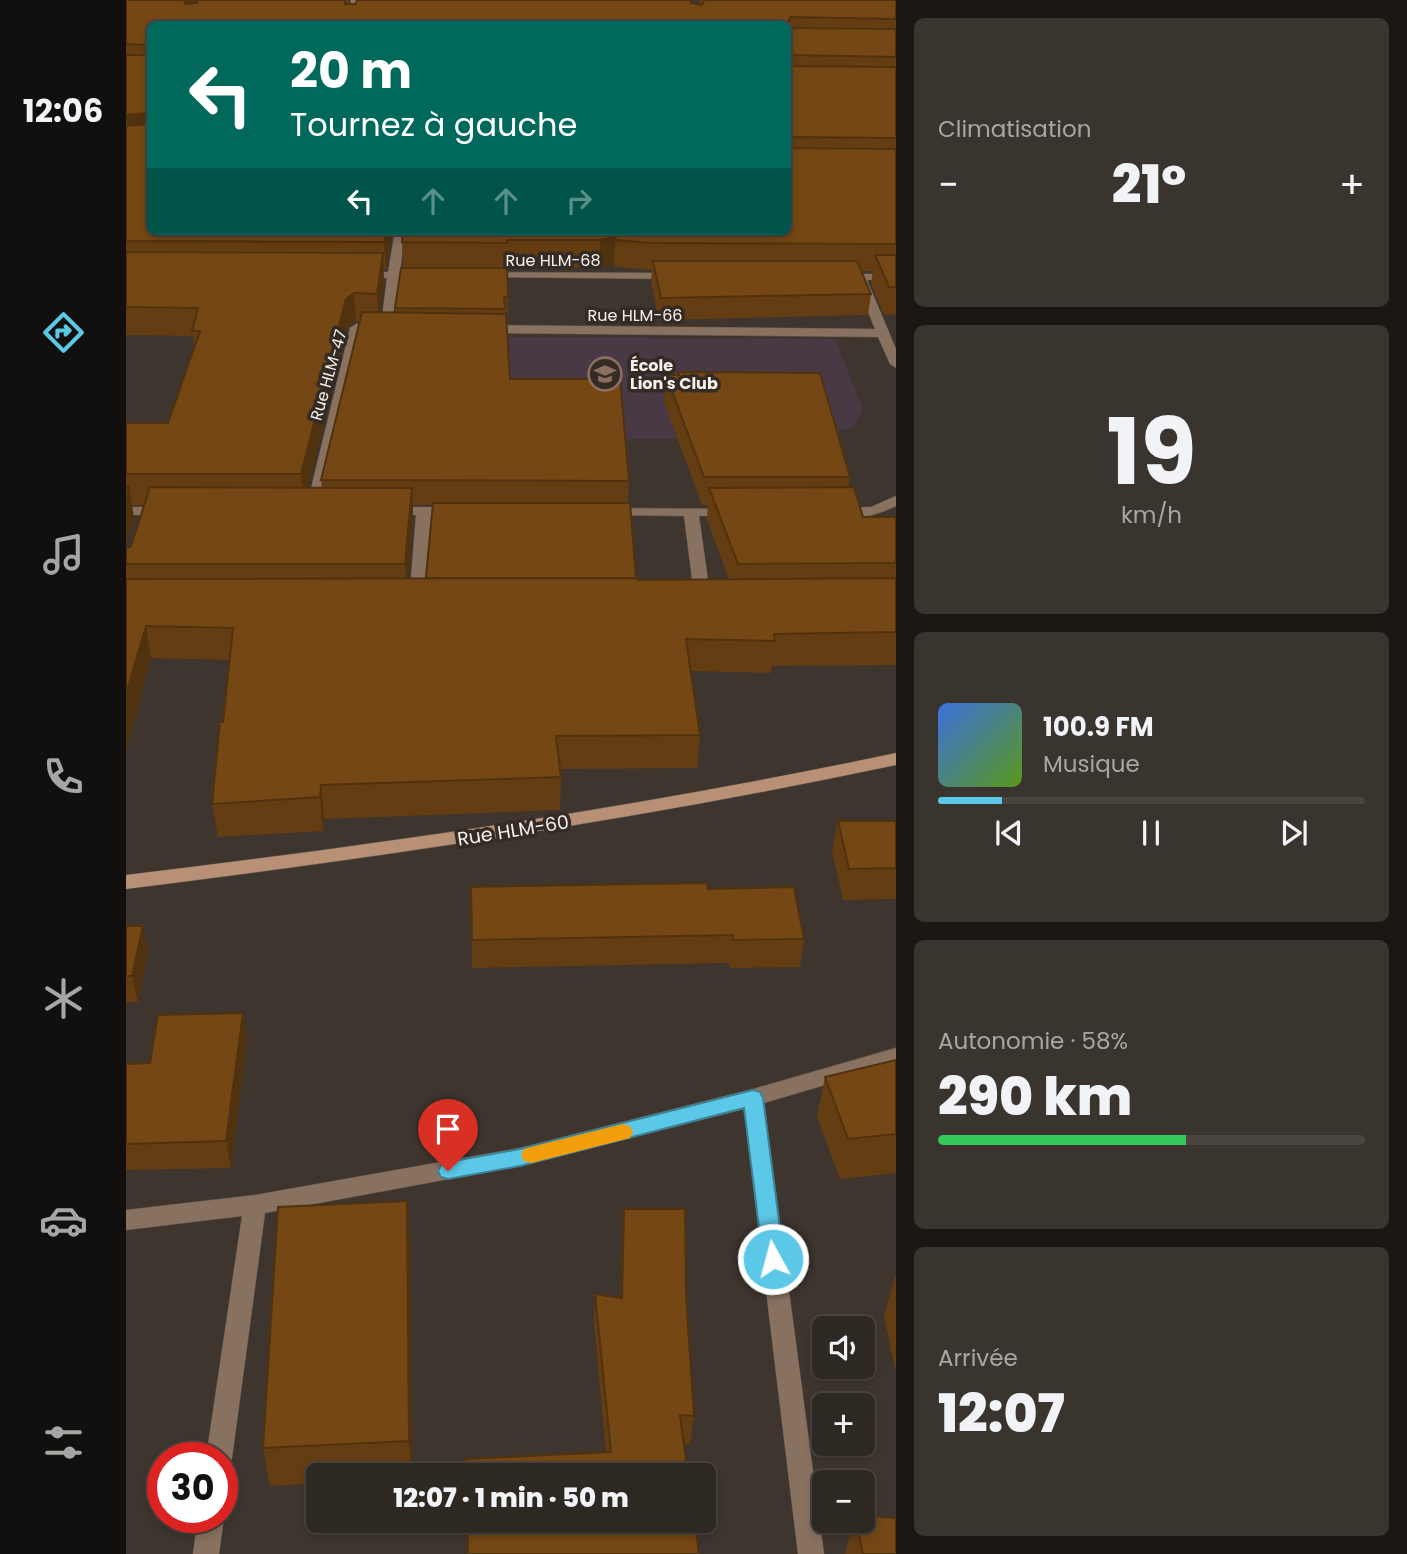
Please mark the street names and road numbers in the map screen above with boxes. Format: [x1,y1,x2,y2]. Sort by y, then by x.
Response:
street label: Rue HLM-68 [506,249,601,272]
street label: Rue HLM-66 [587,304,683,327]
street label: Rue HLM-47 [305,327,352,423]
street label: Rue HLM-60 [455,808,571,853]

